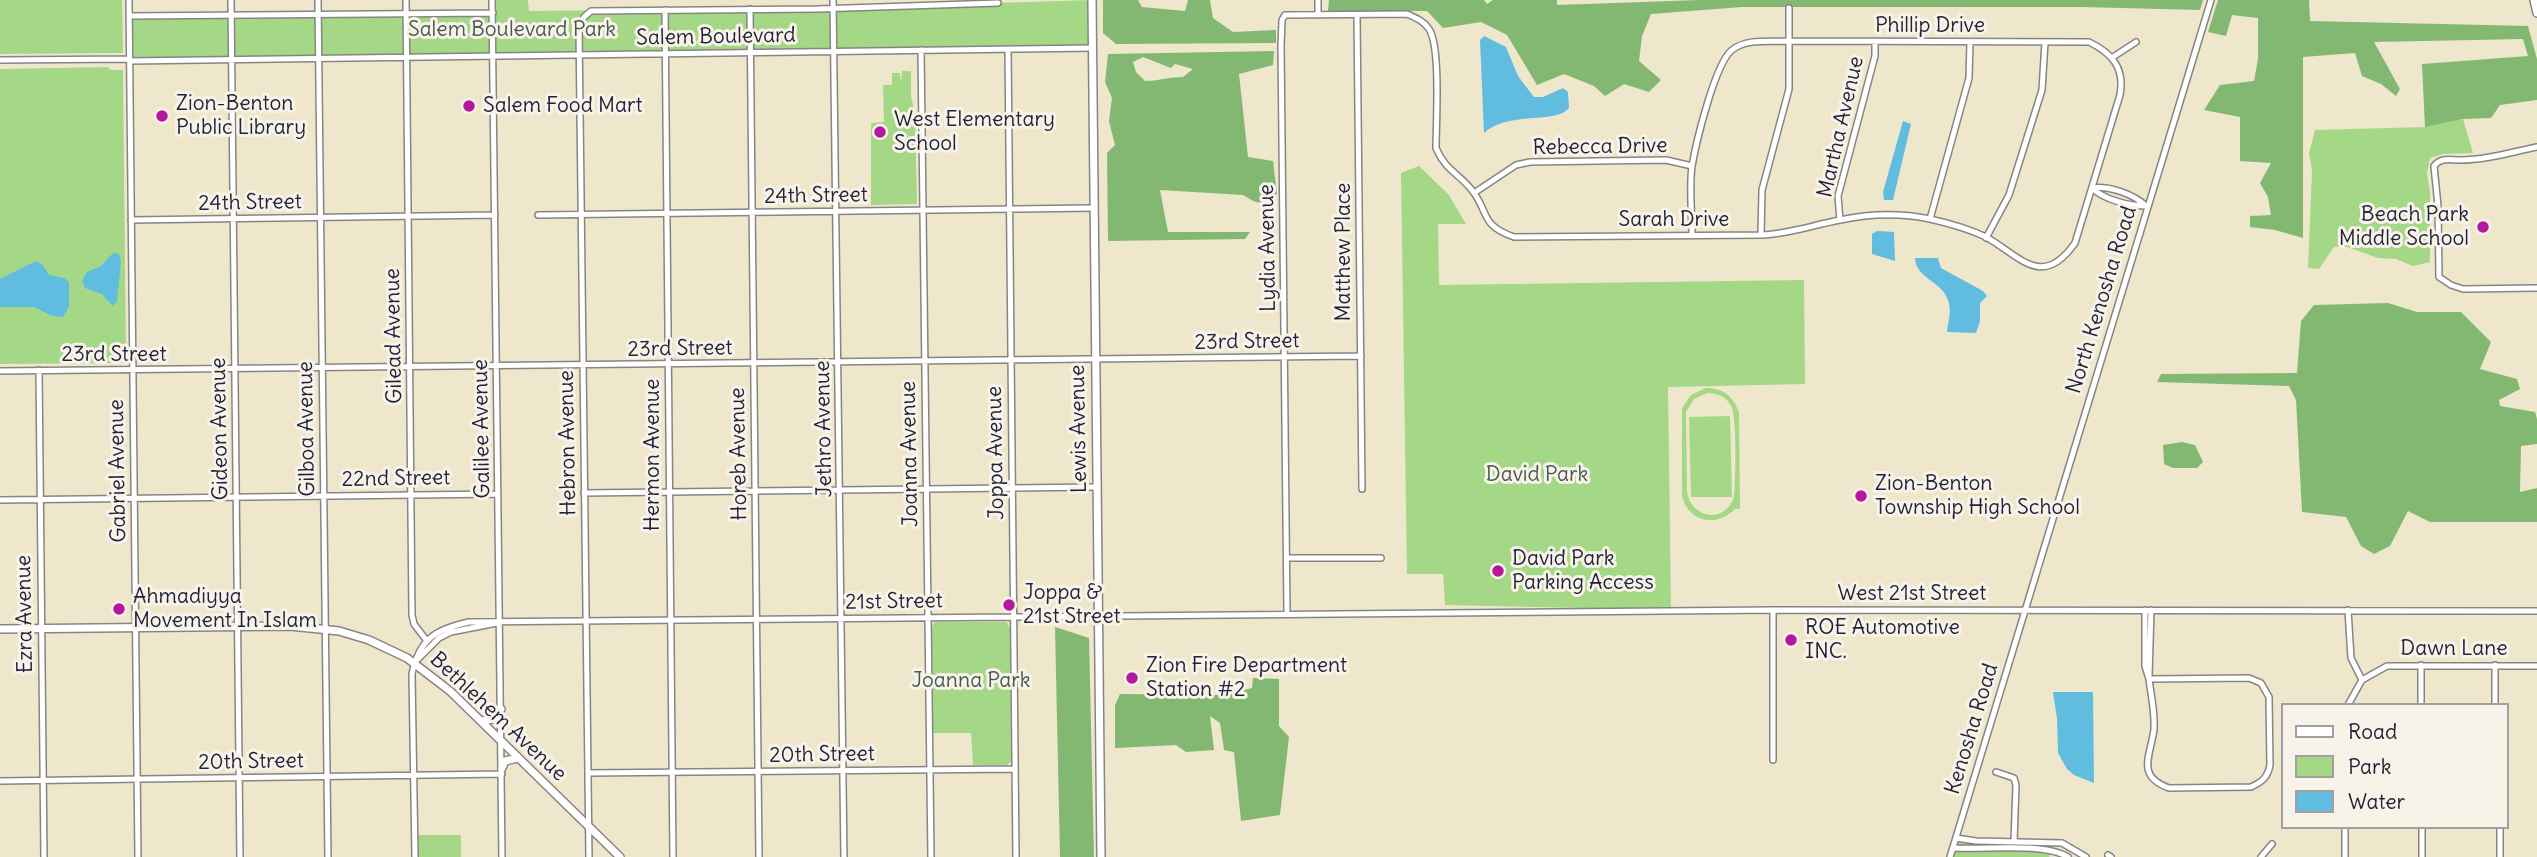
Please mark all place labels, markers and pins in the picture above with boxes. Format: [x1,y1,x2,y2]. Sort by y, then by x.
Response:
place label: Zion-Benton Public Library [176,91,306,141]
place label: Salem Food Mart [483,93,643,119]
marker: Salem Food Mart [461,98,477,114]
place label: West Elementary School [894,107,1055,157]
marker: Zion-Benton Public Library [154,108,170,124]
marker: West Elementary School [872,124,888,140]
place label: Beach Park Middle School [2339,202,2469,252]
marker: Beach Park Middle School [2475,219,2491,235]
place label: Zion-Benton Township High School [1875,471,2080,521]
marker: Zion-Benton Township High School [1853,488,1869,504]
place label: David Park Parking Access [1512,546,1654,596]
marker: David Park Parking Access [1490,563,1506,579]
place label: Joppa & 21st Street [1023,580,1121,630]
place label: Ahmadiyya Movement In Islam [133,584,317,634]
marker: Joppa & 21st Street [1001,597,1017,613]
marker: Ahmadiyya Movement In Islam [111,601,127,617]
place label: ROE Automotive INC. [1805,615,1960,665]
marker: ROE Automotive INC. [1783,632,1799,648]
place label: Zion Fire Department Station #2 [1146,653,1347,703]
marker: Zion Fire Department Station #2 [1124,670,1140,686]

